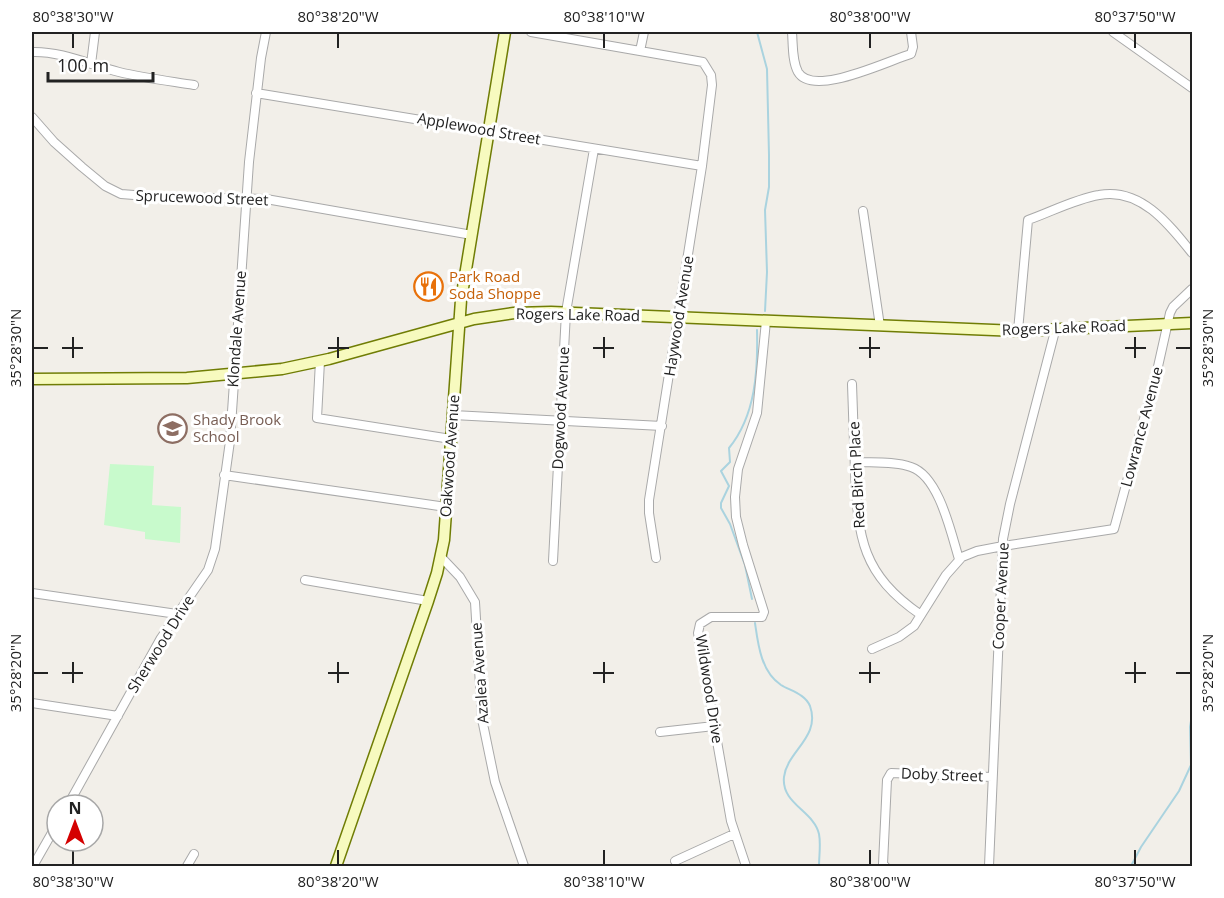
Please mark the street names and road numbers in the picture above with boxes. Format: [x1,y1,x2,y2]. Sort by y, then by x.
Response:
street label: Applewood Street [416,107,542,149]
street label: Sprucewood Street [135,185,269,209]
street label: Haywood Avenue [659,254,697,378]
street label: Klondale Avenue [222,270,250,388]
street label: Rogers Lake Road [516,303,640,325]
street label: Rogers Lake Road [1002,315,1126,339]
street label: Dogwood Avenue [547,346,573,470]
street label: Lowrance Avenue [1115,364,1167,489]
street label: Oakwood Avenue [435,394,463,518]
street label: Red Birch Place [843,421,869,529]
street label: Cooper Avenue [987,542,1013,650]
street label: Sherwood Drive [122,591,198,696]
street label: Azalea Avenue [465,622,493,724]
street label: Wildwood Drive [692,633,728,745]
street label: Doby Street [901,763,984,785]

